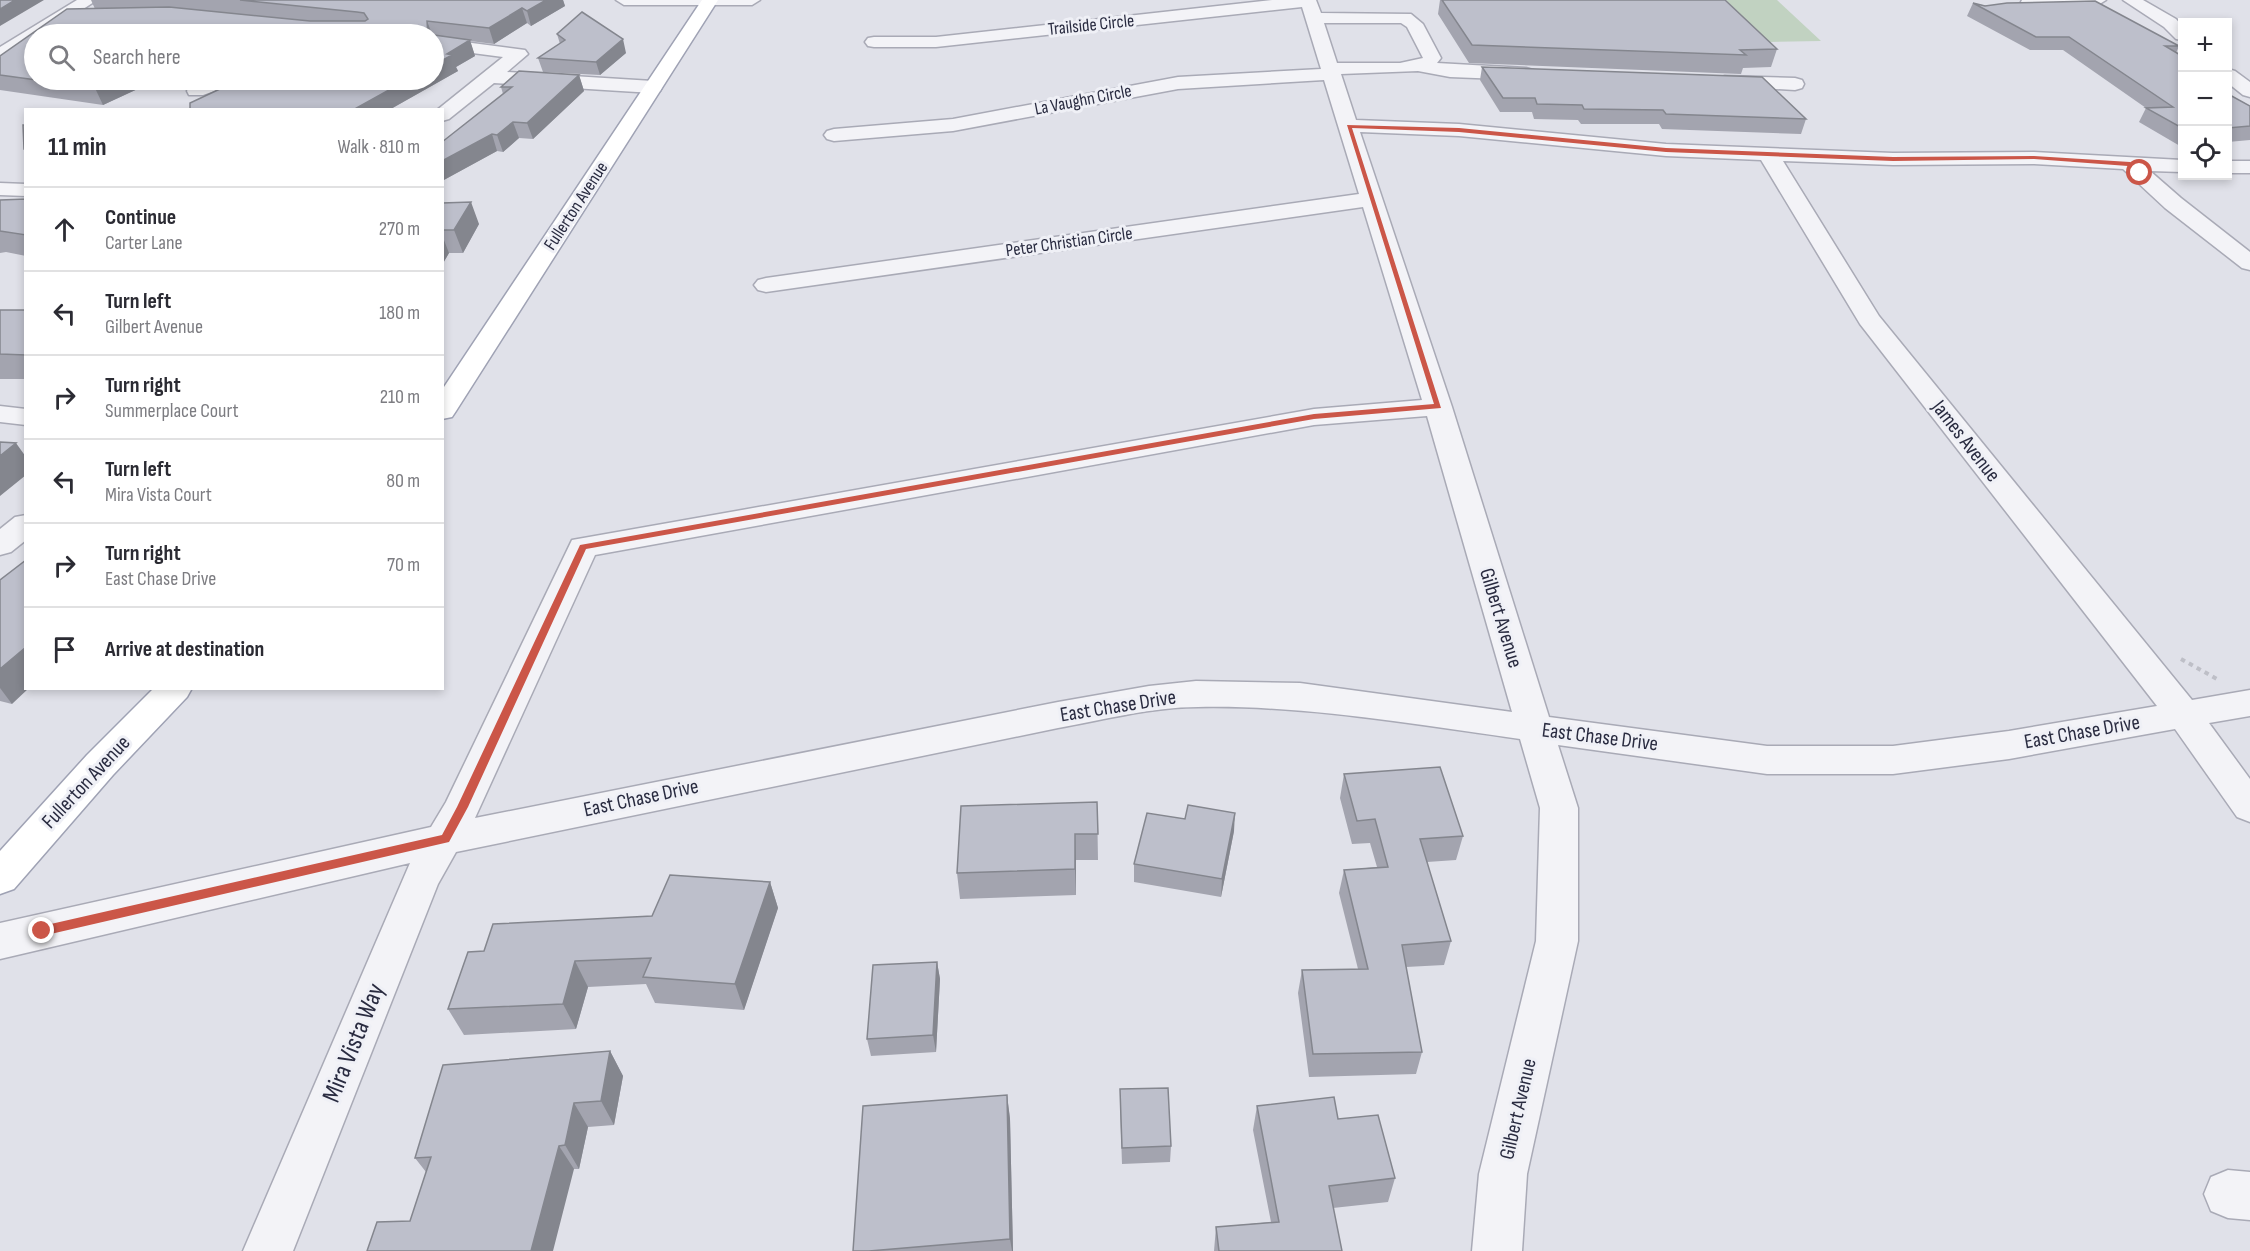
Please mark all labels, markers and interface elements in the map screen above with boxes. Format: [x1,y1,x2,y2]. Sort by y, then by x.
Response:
street label: Trailside Circle [1047,10,1135,40]
map controls [2178,18,2232,180]
button: + [2178,18,2232,72]
search box [24,24,444,90]
icon: search [45,41,78,74]
text: Search here [93,44,180,71]
button: − [2178,72,2232,126]
street label: La Vaughn Circle [1033,80,1133,120]
button: locate [2178,126,2232,180]
text: 11 min [48,132,107,163]
text: Walk · 810 m [337,135,420,159]
street label: Fullerton Avenue [540,158,612,254]
route start [2126,159,2152,185]
text: Continue [105,204,176,231]
icon: ahead [48,213,81,246]
text: 270 m [379,217,420,241]
street label: Peter Christian Circle [1004,223,1134,261]
text: Carter Lane [105,231,183,255]
text: Turn left [105,288,171,315]
icon: left [48,297,81,330]
text: 180 m [379,301,420,325]
text: Gilbert Avenue [105,315,203,339]
text: Turn right [105,372,181,399]
icon: right [48,381,81,414]
text: 210 m [380,385,420,409]
street label: James Avenue [1926,394,2006,487]
text: Summerplace Court [105,399,238,423]
text: Turn left [105,456,171,483]
icon: left [48,465,81,498]
text: 80 m [386,469,420,493]
text: Mira Vista Court [105,483,212,507]
text: Turn right [105,540,181,567]
icon: right [48,549,81,582]
text: 70 m [387,553,420,577]
street label: Gilbert Avenue [1474,565,1528,671]
text: East Chase Drive [105,567,216,591]
icon: arrive [48,633,81,666]
text: Arrive at destination [105,636,264,663]
street label: East Chase Drive [1058,685,1178,727]
street label: East Chase Drive [2022,710,2142,754]
street label: East Chase Drive [1540,717,1660,757]
street label: Fullerton Avenue [37,730,135,834]
street label: East Chase Drive [581,774,701,822]
route end [28,917,54,943]
street label: Mira Vista Way [316,979,392,1107]
street label: Gilbert Avenue [1494,1056,1542,1162]

